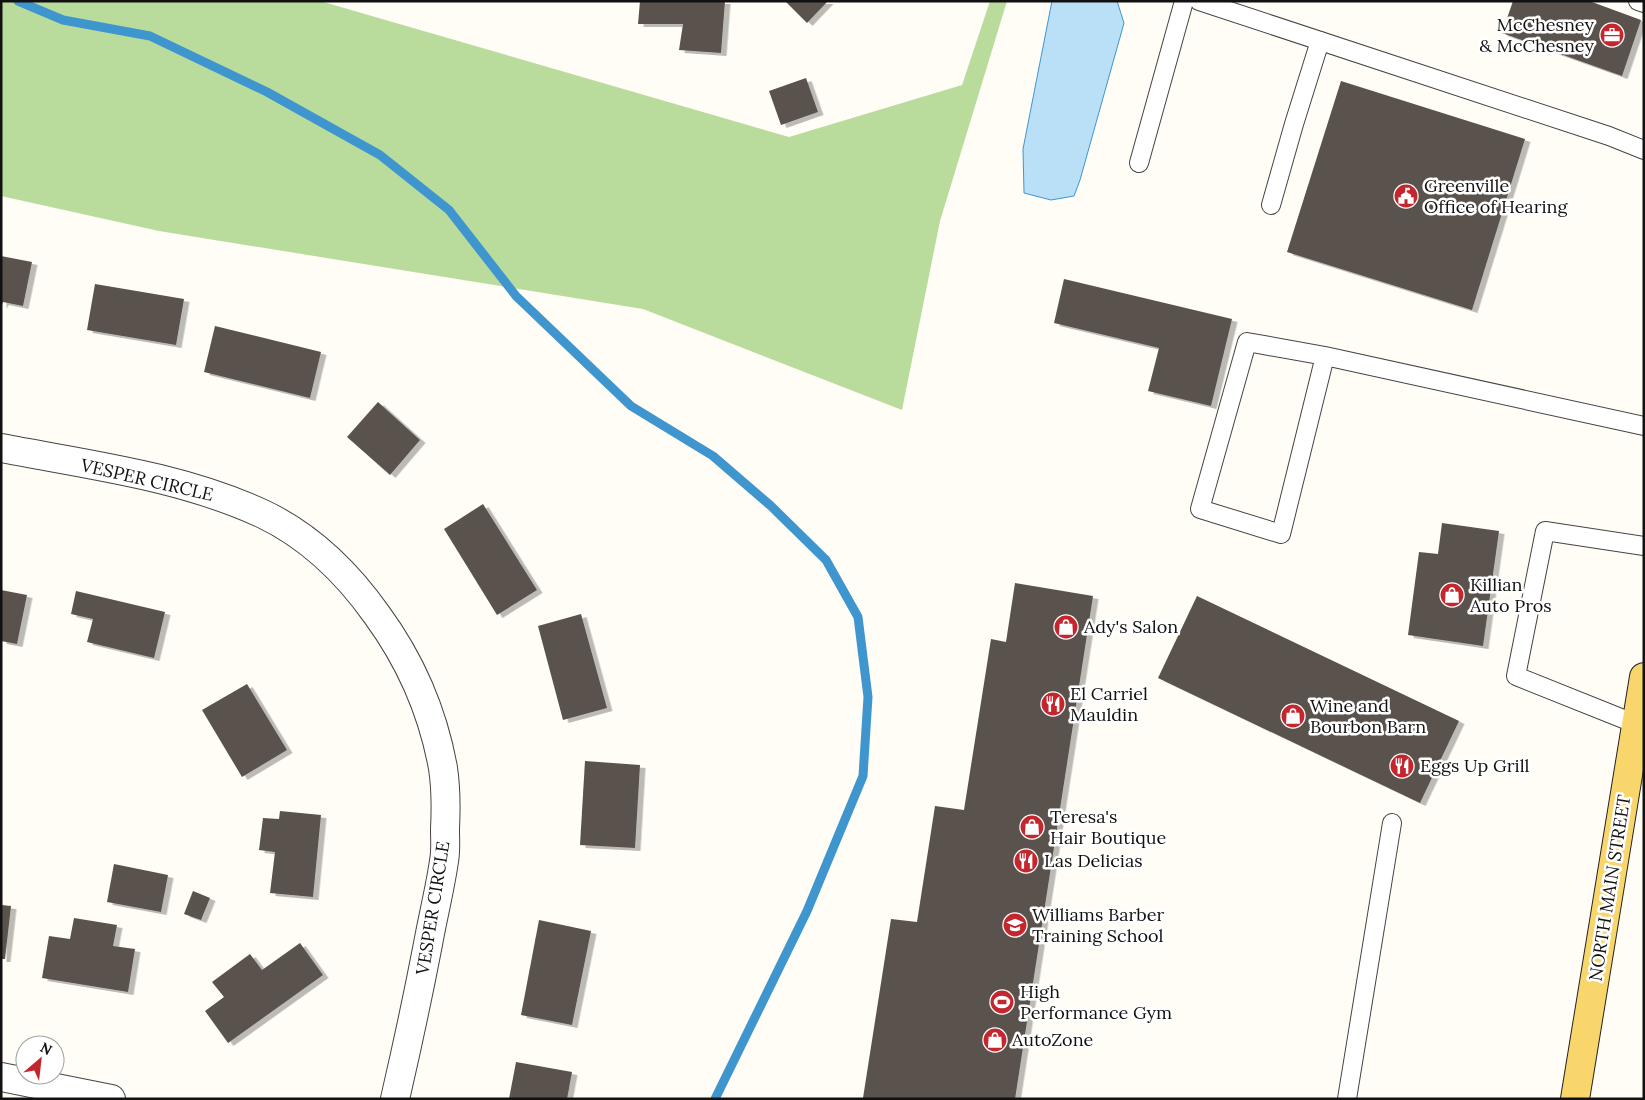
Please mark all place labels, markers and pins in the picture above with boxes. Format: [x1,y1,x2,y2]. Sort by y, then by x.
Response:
place label: McChesney & McChesney [1479,13,1594,57]
office icon: McChesney & McChesney [1599,22,1625,48]
place label: Greenville Office of Hearing [1424,174,1568,218]
public building icon: Greenville Office of Hearing [1393,183,1419,209]
place label: Killian Auto Pros [1469,573,1552,617]
shop icon: Killian Auto Pros [1439,582,1465,608]
shop icon: Ady's Salon [1053,614,1079,640]
place label: Ady's Salon [1083,615,1178,638]
place label: El Carriel Mauldin [1070,682,1148,726]
restaurant icon: El Carriel Mauldin [1040,691,1066,717]
place label: Wine and Bourbon Barn [1310,694,1426,738]
shop icon: Wine and Bourbon Barn [1280,703,1306,729]
restaurant icon: Eggs Up Grill [1389,753,1415,779]
place label: Eggs Up Grill [1420,754,1530,777]
place label: Teresa's Hair Boutique [1050,805,1166,849]
shop icon: Teresa's Hair Boutique [1019,814,1045,840]
restaurant icon: Las Delicias [1013,848,1039,874]
place label: Las Delicias [1044,849,1143,872]
place label: Williams Barber Training School [1032,903,1164,947]
school or university icon: Williams Barber Training School [1002,912,1028,938]
place label: High Performance Gym [1020,980,1172,1024]
sports icon: High Performance Gym [989,989,1015,1015]
shop icon: AutoZone [982,1027,1008,1053]
place label: AutoZone [1011,1028,1094,1051]

